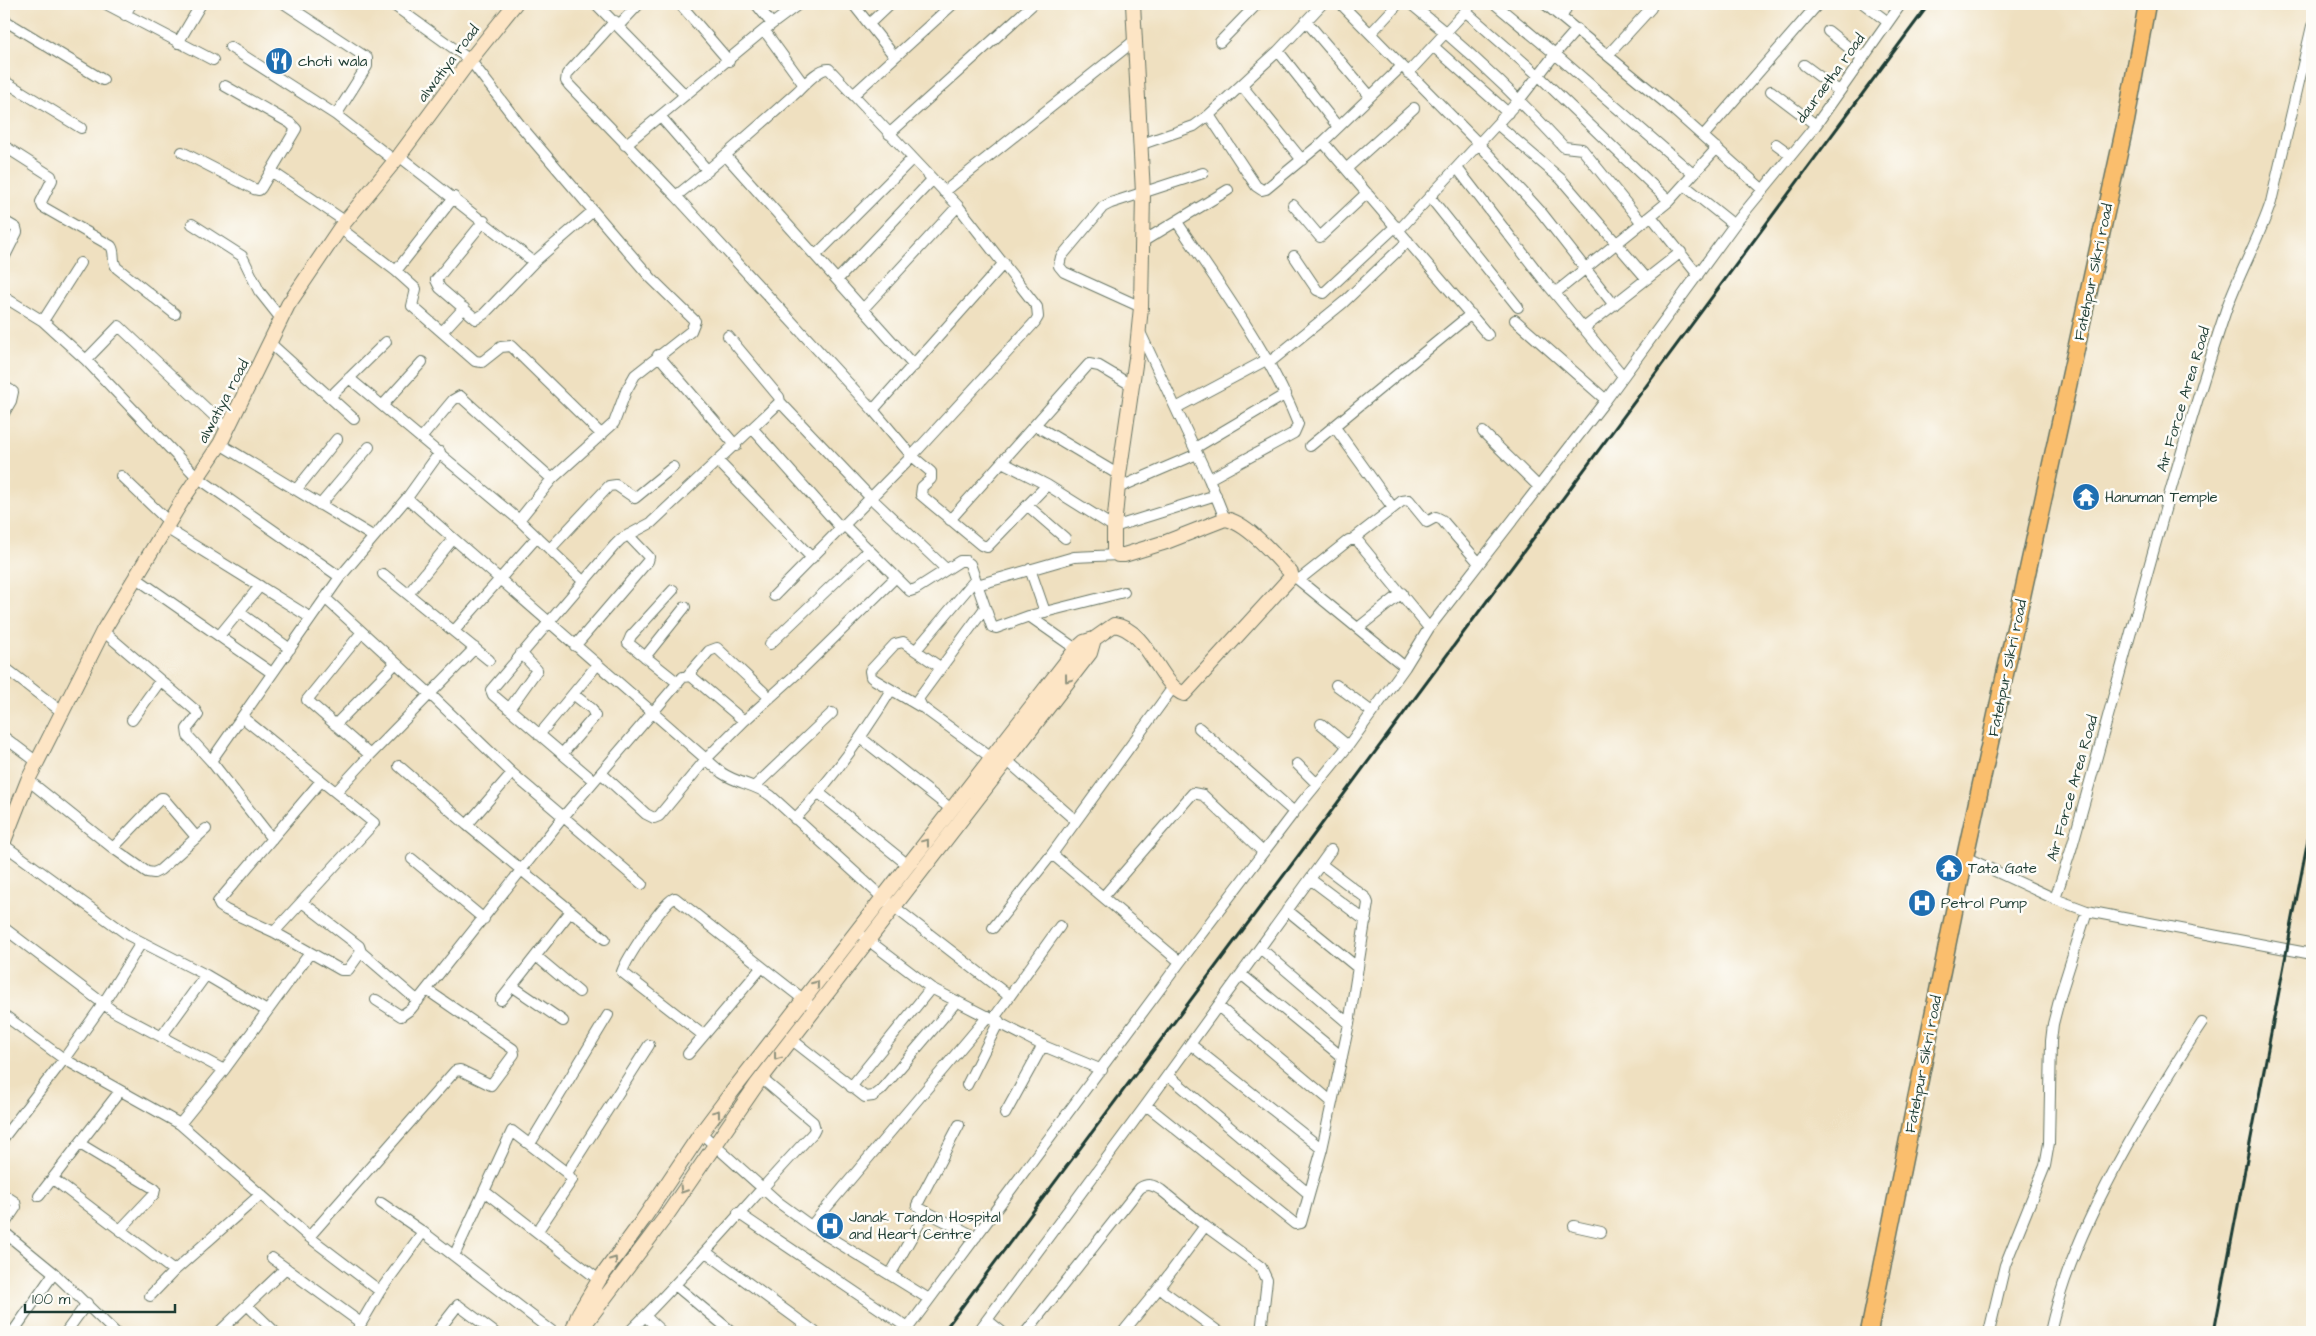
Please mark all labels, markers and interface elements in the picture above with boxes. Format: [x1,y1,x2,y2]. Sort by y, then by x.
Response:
street label: alwatiya road [412,20,485,107]
street label: dauraetha road [1791,29,1870,127]
restaurant icon: choti wala [264,46,294,76]
place label: choti wala [298,51,368,72]
street label: Fatehpur Sikri road [2069,201,2118,343]
street label: Air Force Area Road [2151,324,2216,474]
street label: alwatiya road [193,355,255,447]
temple icon: Hanuman Temple [2071,482,2101,512]
place label: Hanuman Temple [2105,487,2218,508]
street label: Fatehpur Sikri road [1983,597,2032,739]
one-way arrow [1066,673,1074,682]
street label: Air Force Area Road [2042,712,2103,864]
one-way arrow [920,838,929,848]
temple icon: Tata Gate [1934,853,1964,883]
place label: Tata Gate [1968,858,2037,879]
hospital icon: Petrol Pump [1907,888,1937,918]
place label: Petrol Pump [1941,893,2027,914]
one-way arrow [811,981,819,990]
street label: Fatehpur Sikri road [1900,993,1947,1135]
one-way arrow [774,1051,783,1061]
one-way arrow [711,1110,719,1119]
one-way arrow [680,1185,690,1194]
place label: Janak Tandon Hospital and Heart Centre [849,1207,1001,1245]
hospital icon: Janak Tandon Hospital and Heart Centre [815,1211,845,1241]
one-way arrow [608,1256,617,1266]
scale bar [25,1281,175,1313]
text: 100 m [32,1289,71,1310]

